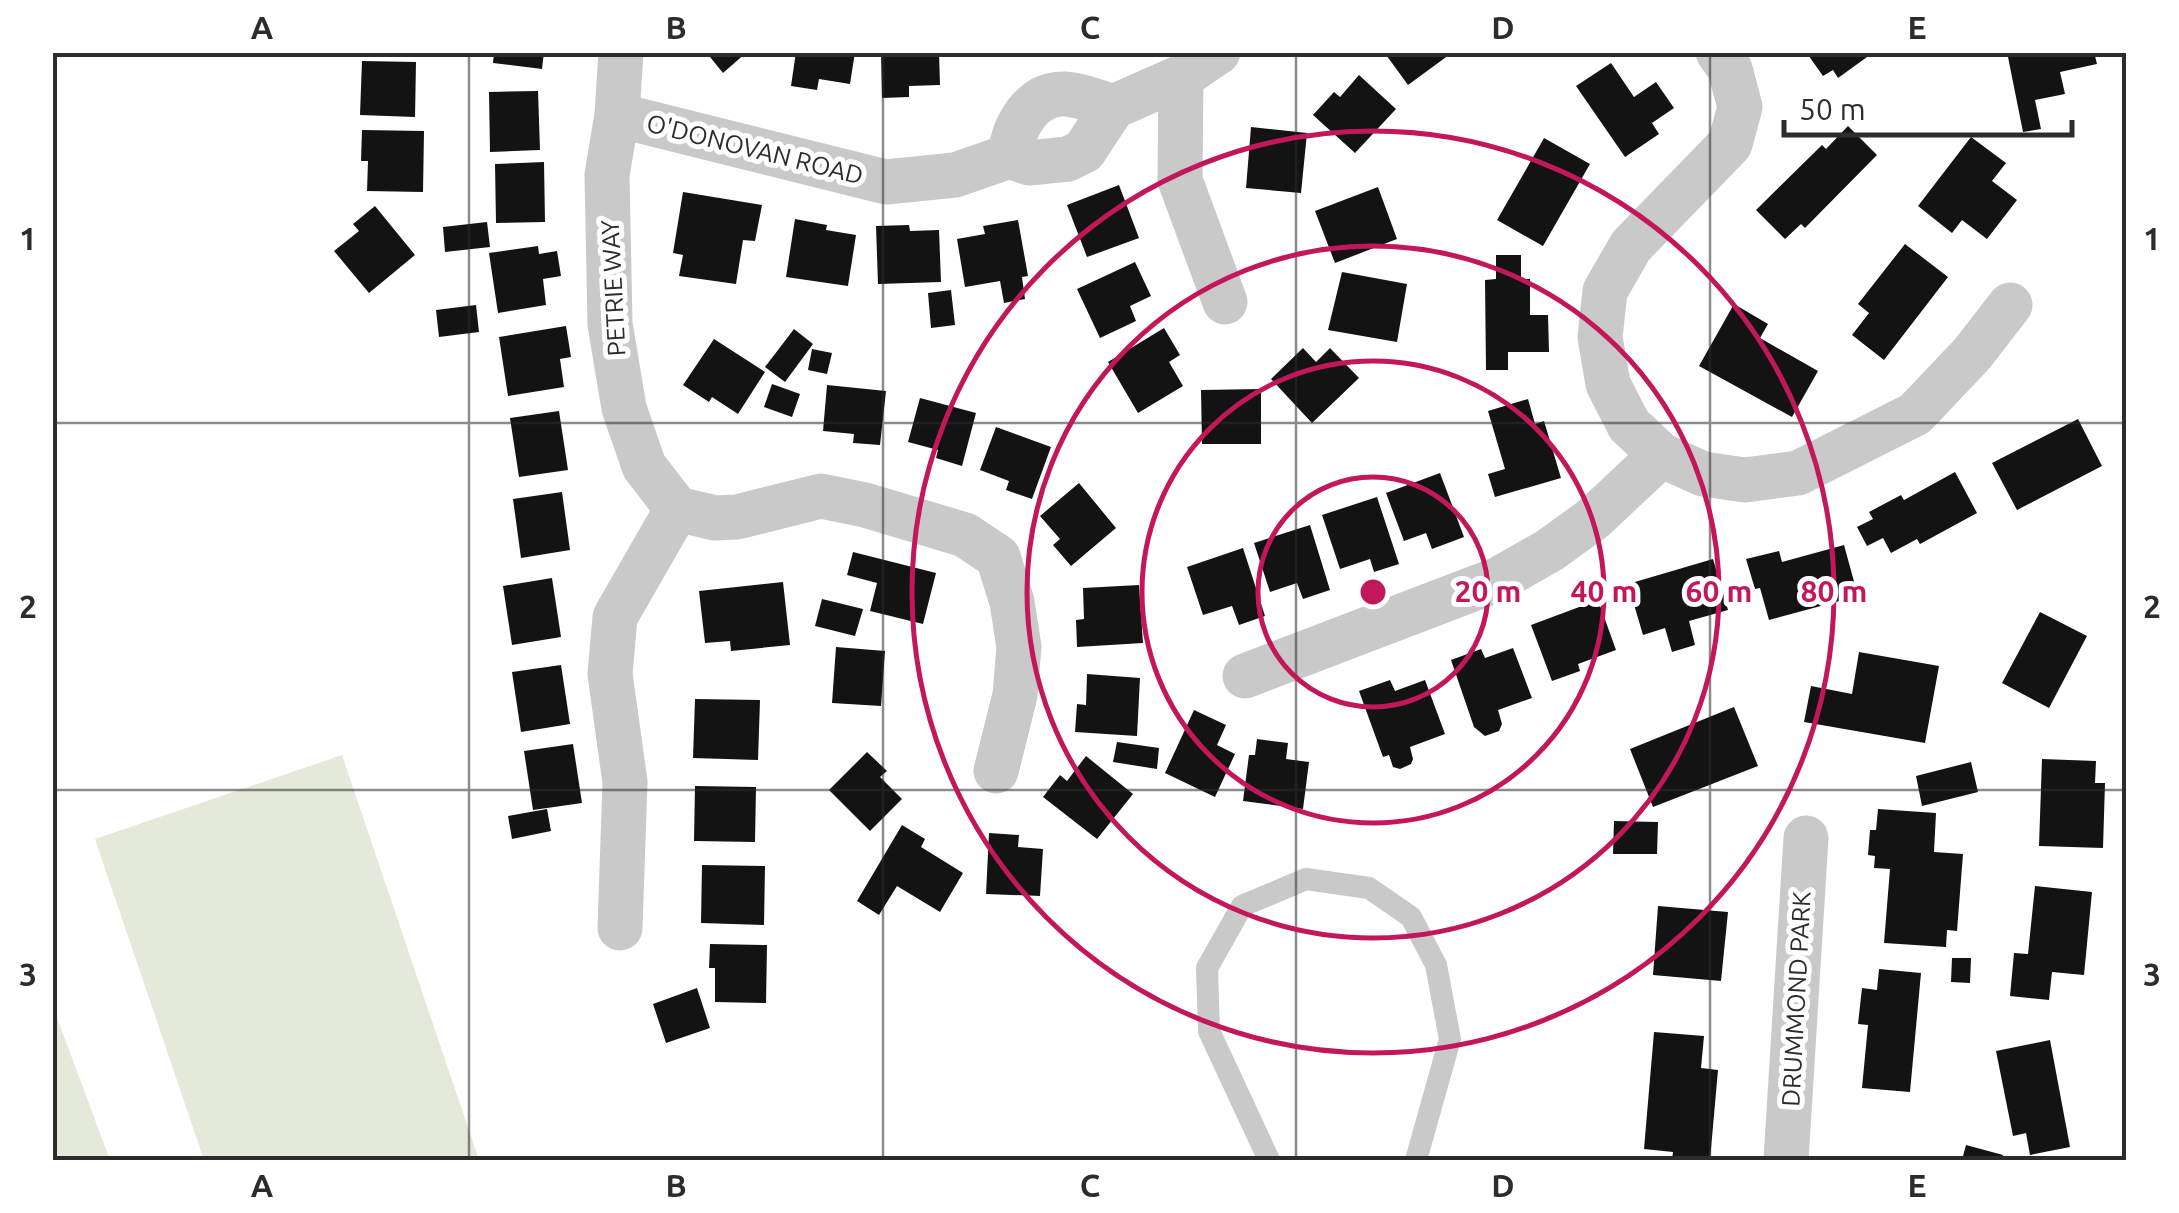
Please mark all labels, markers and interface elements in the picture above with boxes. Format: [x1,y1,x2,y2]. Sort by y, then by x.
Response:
text: A [251,9,274,45]
text: B [665,9,687,45]
text: C [1080,9,1100,45]
text: D [1491,9,1515,45]
text: E [1907,9,1927,45]
scale bar [1784,75,2072,137]
text: 50 m [1799,92,1866,126]
street label: O'DONOVAN ROAD [644,109,866,189]
street label: PETRIE WAY [595,219,631,357]
text: 1 [19,220,37,256]
text: 1 [2143,220,2161,256]
centre of rings [1355,574,1391,610]
text: 20 m [1455,574,1521,608]
text: 40 m [1571,574,1637,608]
text: 60 m [1686,574,1752,608]
text: 80 m [1801,574,1867,608]
text: 2 [19,588,37,624]
text: 2 [2143,588,2161,624]
street label: DRUMMOND PARK [1776,891,1816,1107]
text: 3 [19,956,37,992]
text: 3 [2143,956,2161,992]
text: A [251,1167,274,1203]
text: B [665,1167,687,1203]
text: C [1080,1167,1100,1203]
text: D [1491,1167,1515,1203]
text: E [1907,1167,1927,1203]

